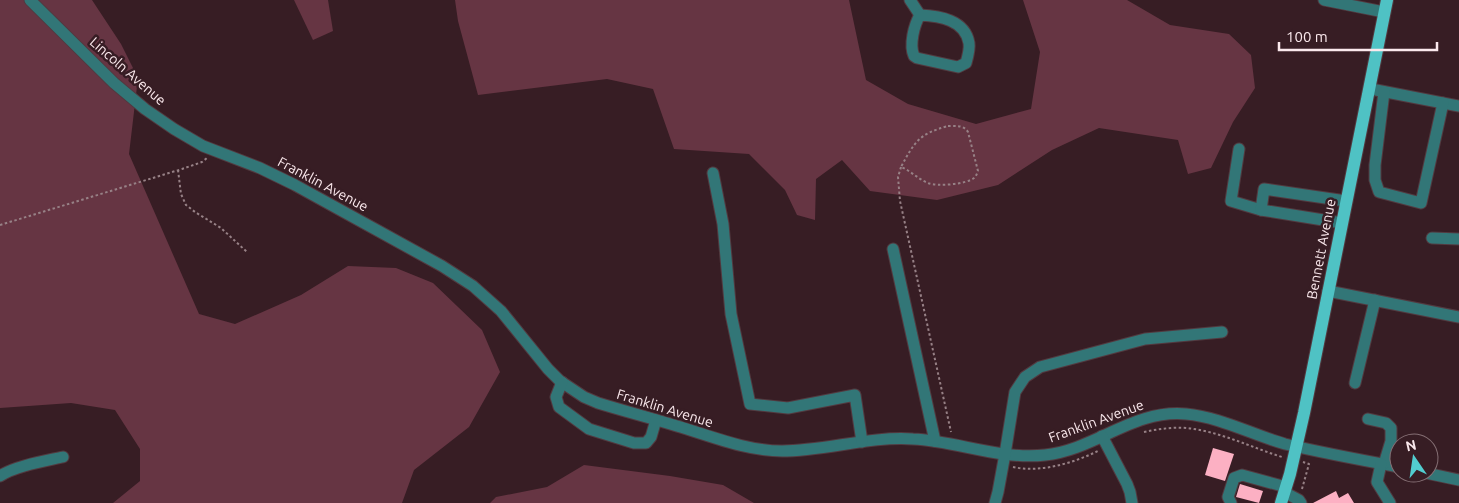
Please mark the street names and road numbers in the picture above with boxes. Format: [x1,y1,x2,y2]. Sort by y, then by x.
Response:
street label: Lincoln Avenue [87,34,169,108]
street label: Franklin Avenue [275,153,371,215]
street label: Bennett Avenue [1303,198,1339,300]
street label: Franklin Avenue [615,386,715,430]
street label: Franklin Avenue [1046,396,1146,446]

